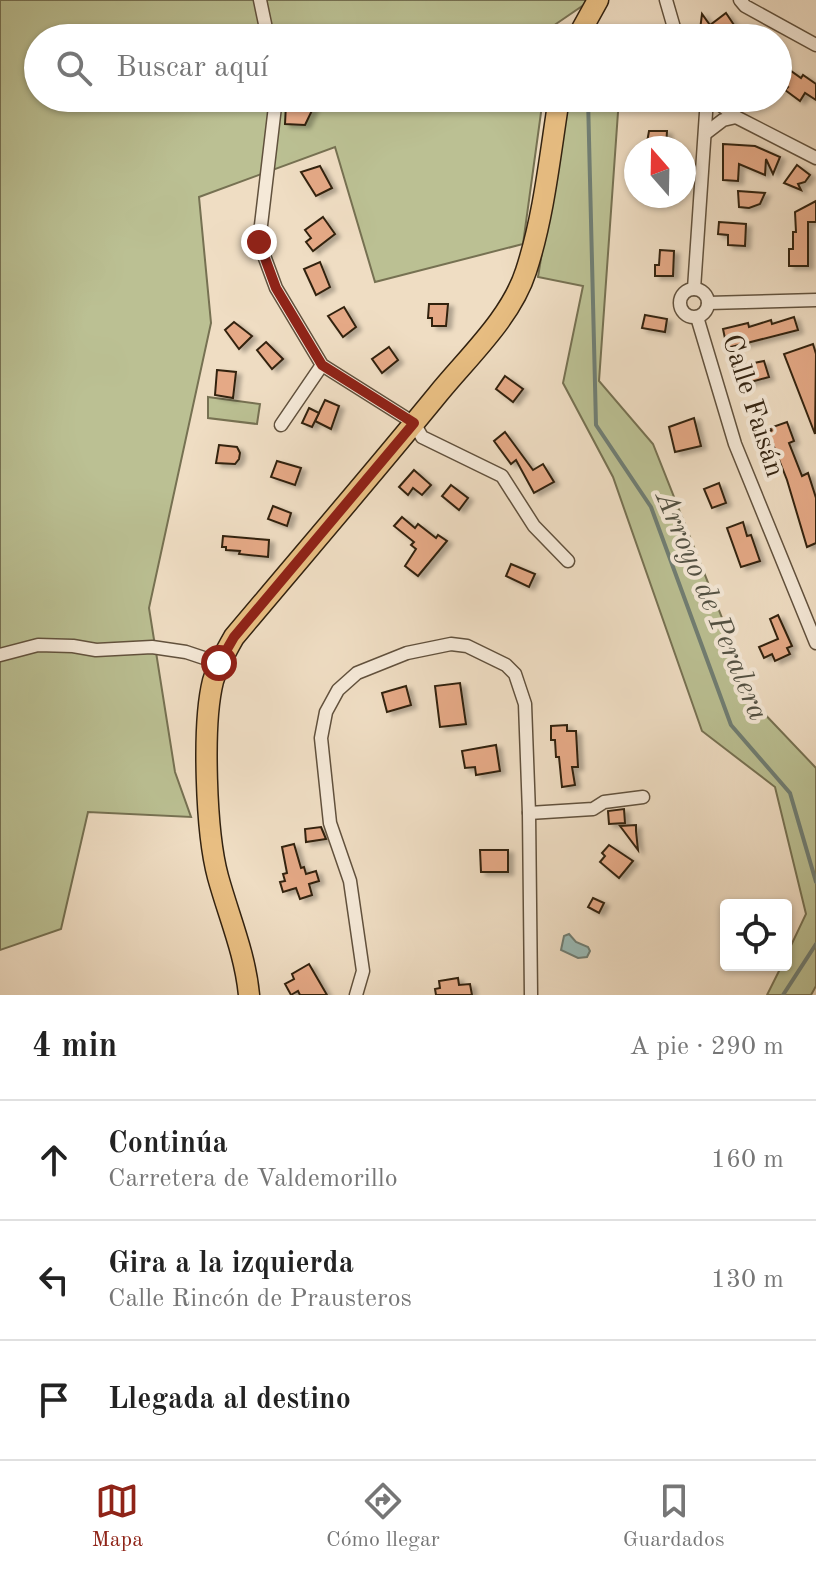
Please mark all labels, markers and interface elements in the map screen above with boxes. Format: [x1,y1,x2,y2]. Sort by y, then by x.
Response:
search box [24,24,792,112]
icon: search [52,46,96,90]
text: Buscar aquí [116,53,268,83]
north arrow [624,136,696,208]
route end [241,224,277,260]
street label: Calle Faisán [716,331,788,481]
water label: Arroyo de Peralera [648,485,773,725]
route start [201,645,237,681]
map controls [720,899,792,971]
button: locate [720,899,792,971]
text: 4 min [32,1030,117,1064]
text: A pie · 290 m [629,1034,784,1060]
text: Continúa [108,1129,228,1159]
icon: ahead [32,1138,76,1182]
text: 160 m [711,1147,784,1173]
text: Carretera de Valdemorillo [108,1166,398,1192]
text: Gira a la izquierda [108,1249,354,1279]
icon: left [32,1258,76,1302]
text: 130 m [711,1267,784,1293]
text: Calle Rincón de Prausteros [108,1286,412,1312]
icon: arrive [32,1378,76,1422]
text: Llegada al destino [108,1385,351,1415]
tab: Mapa [91,1479,143,1554]
tab: Cómo llegar [326,1479,440,1554]
tab: Guardados [623,1479,725,1554]

